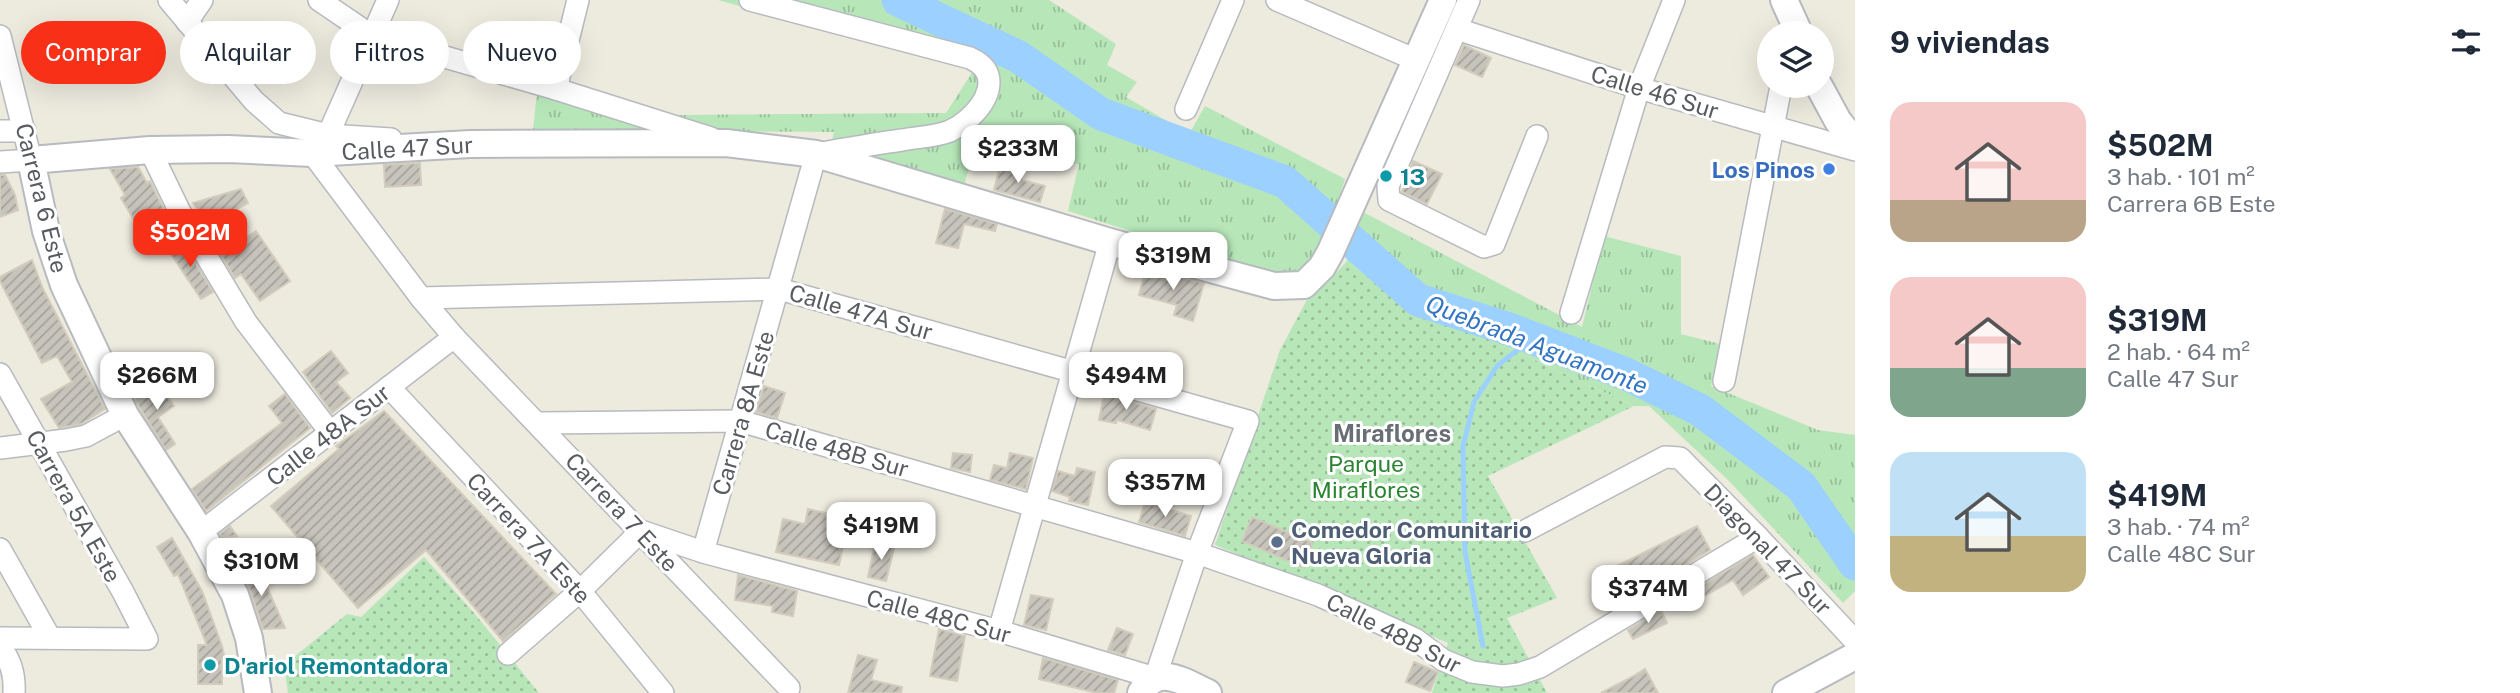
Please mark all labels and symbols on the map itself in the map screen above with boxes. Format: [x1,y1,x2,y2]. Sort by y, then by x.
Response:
street label: Calle 46 Sur [1588,60,1722,124]
street label: Carrera 6 Este [10,120,74,276]
pin: $233M [969,125,1067,185]
street label: Calle 47 Sur [341,130,474,165]
place label: Los Pinos [1711,156,1815,183]
marker: Los Pinos [1821,161,1837,177]
place label: 13 [1400,163,1425,190]
marker: 13 [1378,168,1394,184]
pin: $502M [141,210,239,269]
pin: $319M [1124,232,1222,292]
street label: Calle 47A Sur [786,279,936,345]
water label: Quebrada Aguamonte [1422,289,1652,399]
street label: Carrera 8A Este [707,328,779,498]
pin: $266M [108,352,206,412]
pin: $494M [1077,352,1175,412]
street label: Calle 48A Sur [261,378,395,492]
street label: Calle 48B Sur [762,416,912,482]
district label: Miraflores [1333,419,1451,447]
street label: Carrera 5A Este [21,425,127,587]
street label: Carrera 7 Este [560,447,684,577]
park label: Parque Miraflores [1312,450,1420,503]
pin: $357M [1116,460,1214,519]
street label: Carrera 7A Este [462,467,596,609]
street label: Diagonal 47 Sur [1699,478,1837,620]
pin: $419M [832,503,930,562]
place label: Comedor Comunitario Nueva Gloria [1291,516,1532,569]
marker: Comedor Comunitario Nueva Gloria [1269,534,1285,550]
pin: $310M [212,538,310,598]
pin: $374M [1599,566,1697,625]
street label: Calle 48C Sur [864,584,1014,648]
street label: Calle 48B Sur [1322,587,1466,679]
place label: D'ariol Remontadora [224,652,448,679]
marker: D'ariol Remontadora [202,657,218,673]

